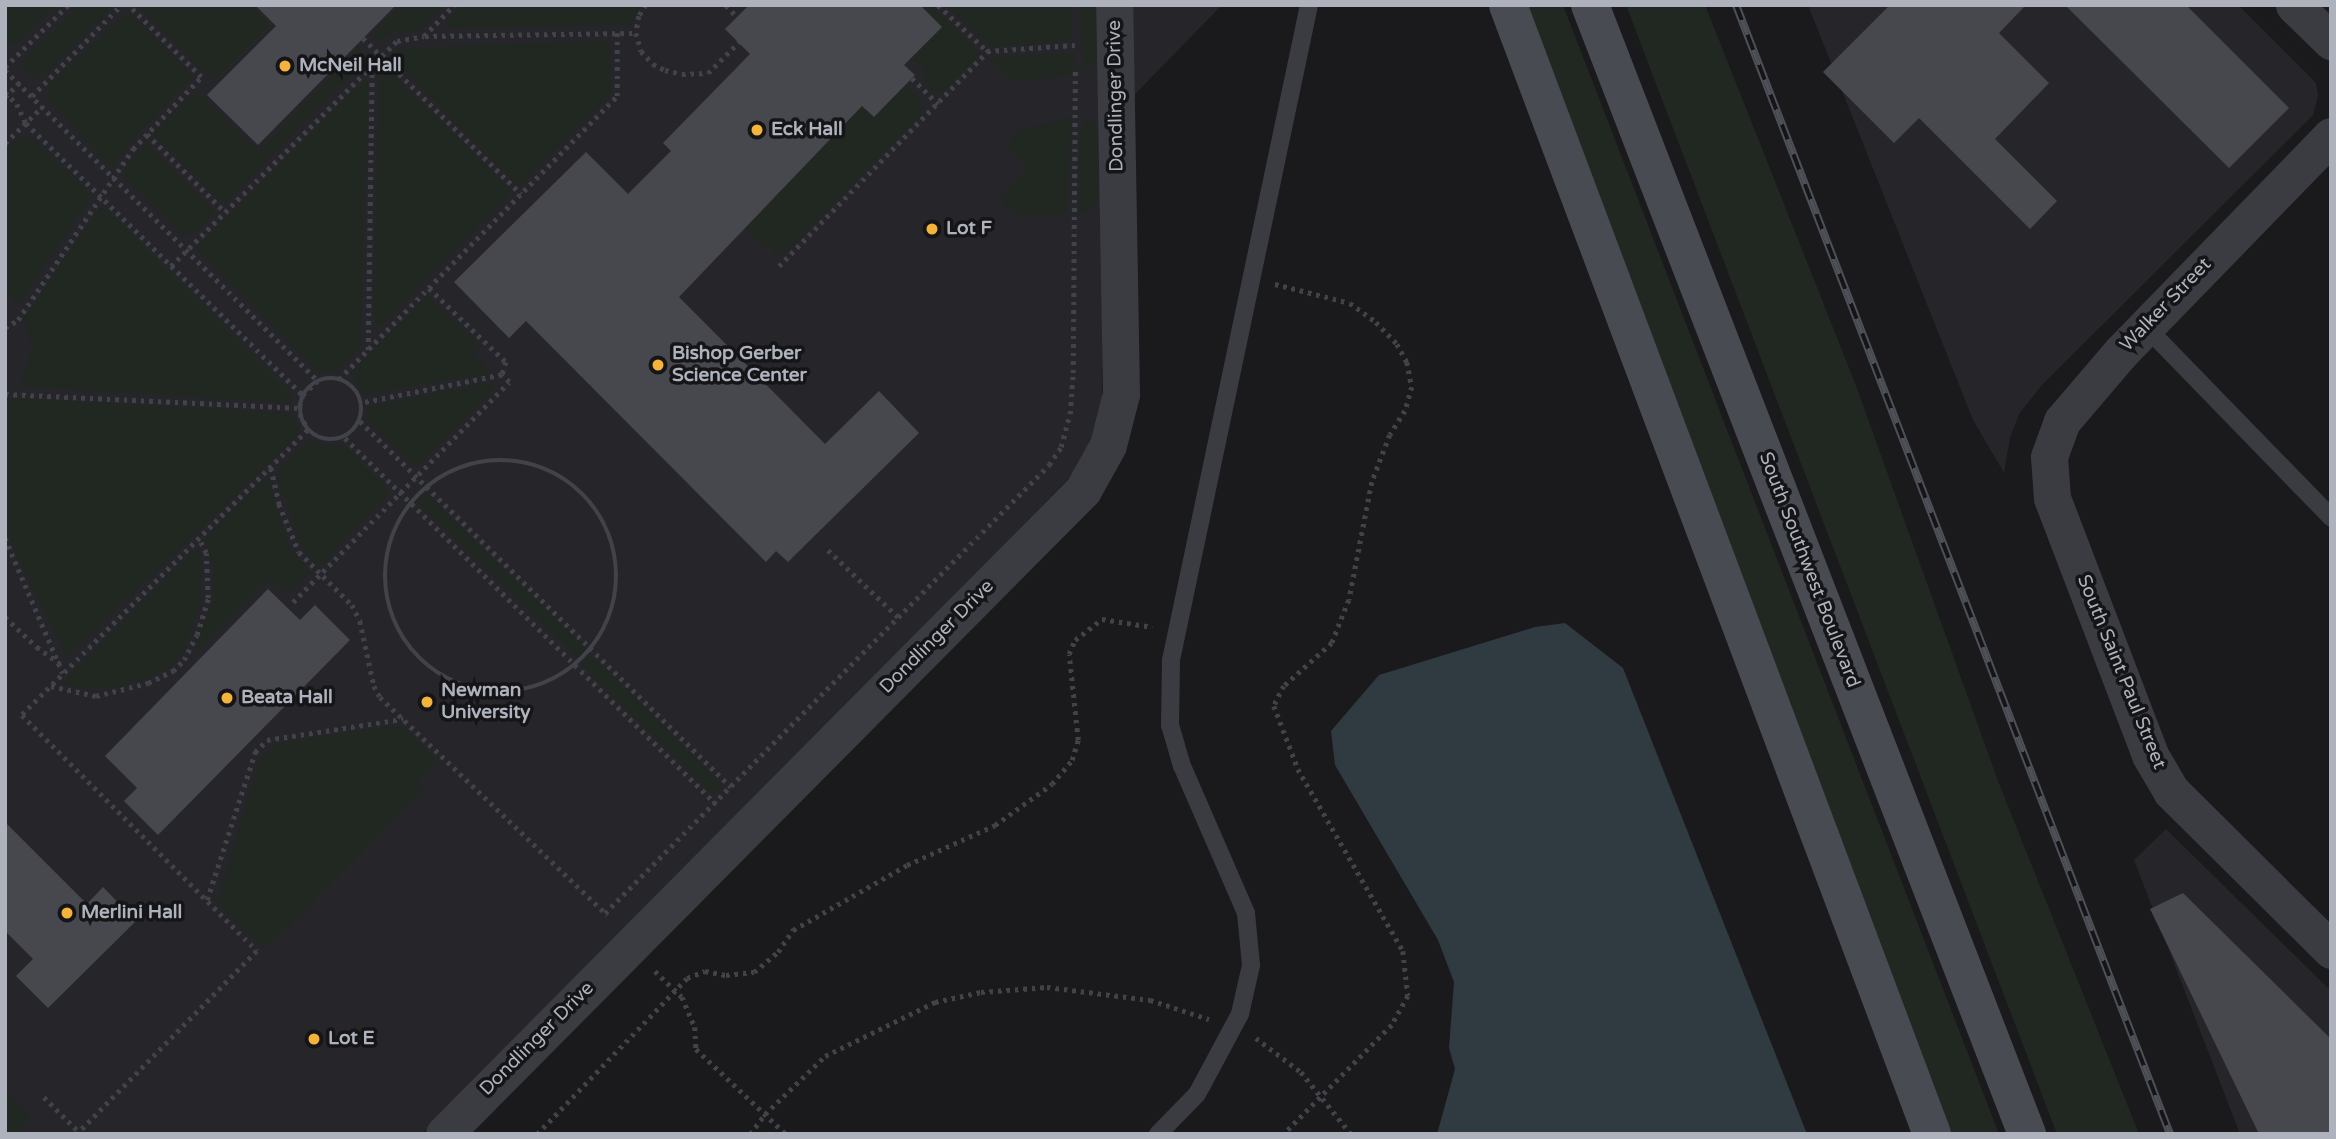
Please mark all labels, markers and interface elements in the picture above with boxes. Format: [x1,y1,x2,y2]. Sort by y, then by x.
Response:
street label: Dondlinger Drive [1103,20,1129,172]
place label: McNeil Hall [299,55,402,77]
marker: McNeil Hall [277,58,293,74]
place label: Eck Hall [771,119,843,141]
marker: Eck Hall [749,122,765,138]
place label: Lot F [946,218,992,240]
marker: Lot F [924,221,940,237]
street label: Walker Street [2116,253,2216,357]
place label: Bishop Gerber Science Center [672,343,807,387]
marker: Bishop Gerber Science Center [650,357,666,373]
street label: South Southwest Boulevard [1754,449,1864,691]
street label: South Saint Paul Street [2072,571,2170,773]
street label: Dondlinger Drive [875,575,999,699]
place label: Newman University [441,680,531,724]
place label: Beata Hall [241,687,333,709]
marker: Beata Hall [219,690,235,706]
marker: Newman University [419,694,435,710]
place label: Merlini Hall [81,902,182,924]
marker: Merlini Hall [59,905,75,921]
street label: Dondlinger Drive [475,977,599,1101]
place label: Lot E [328,1028,375,1050]
marker: Lot E [306,1031,322,1047]

